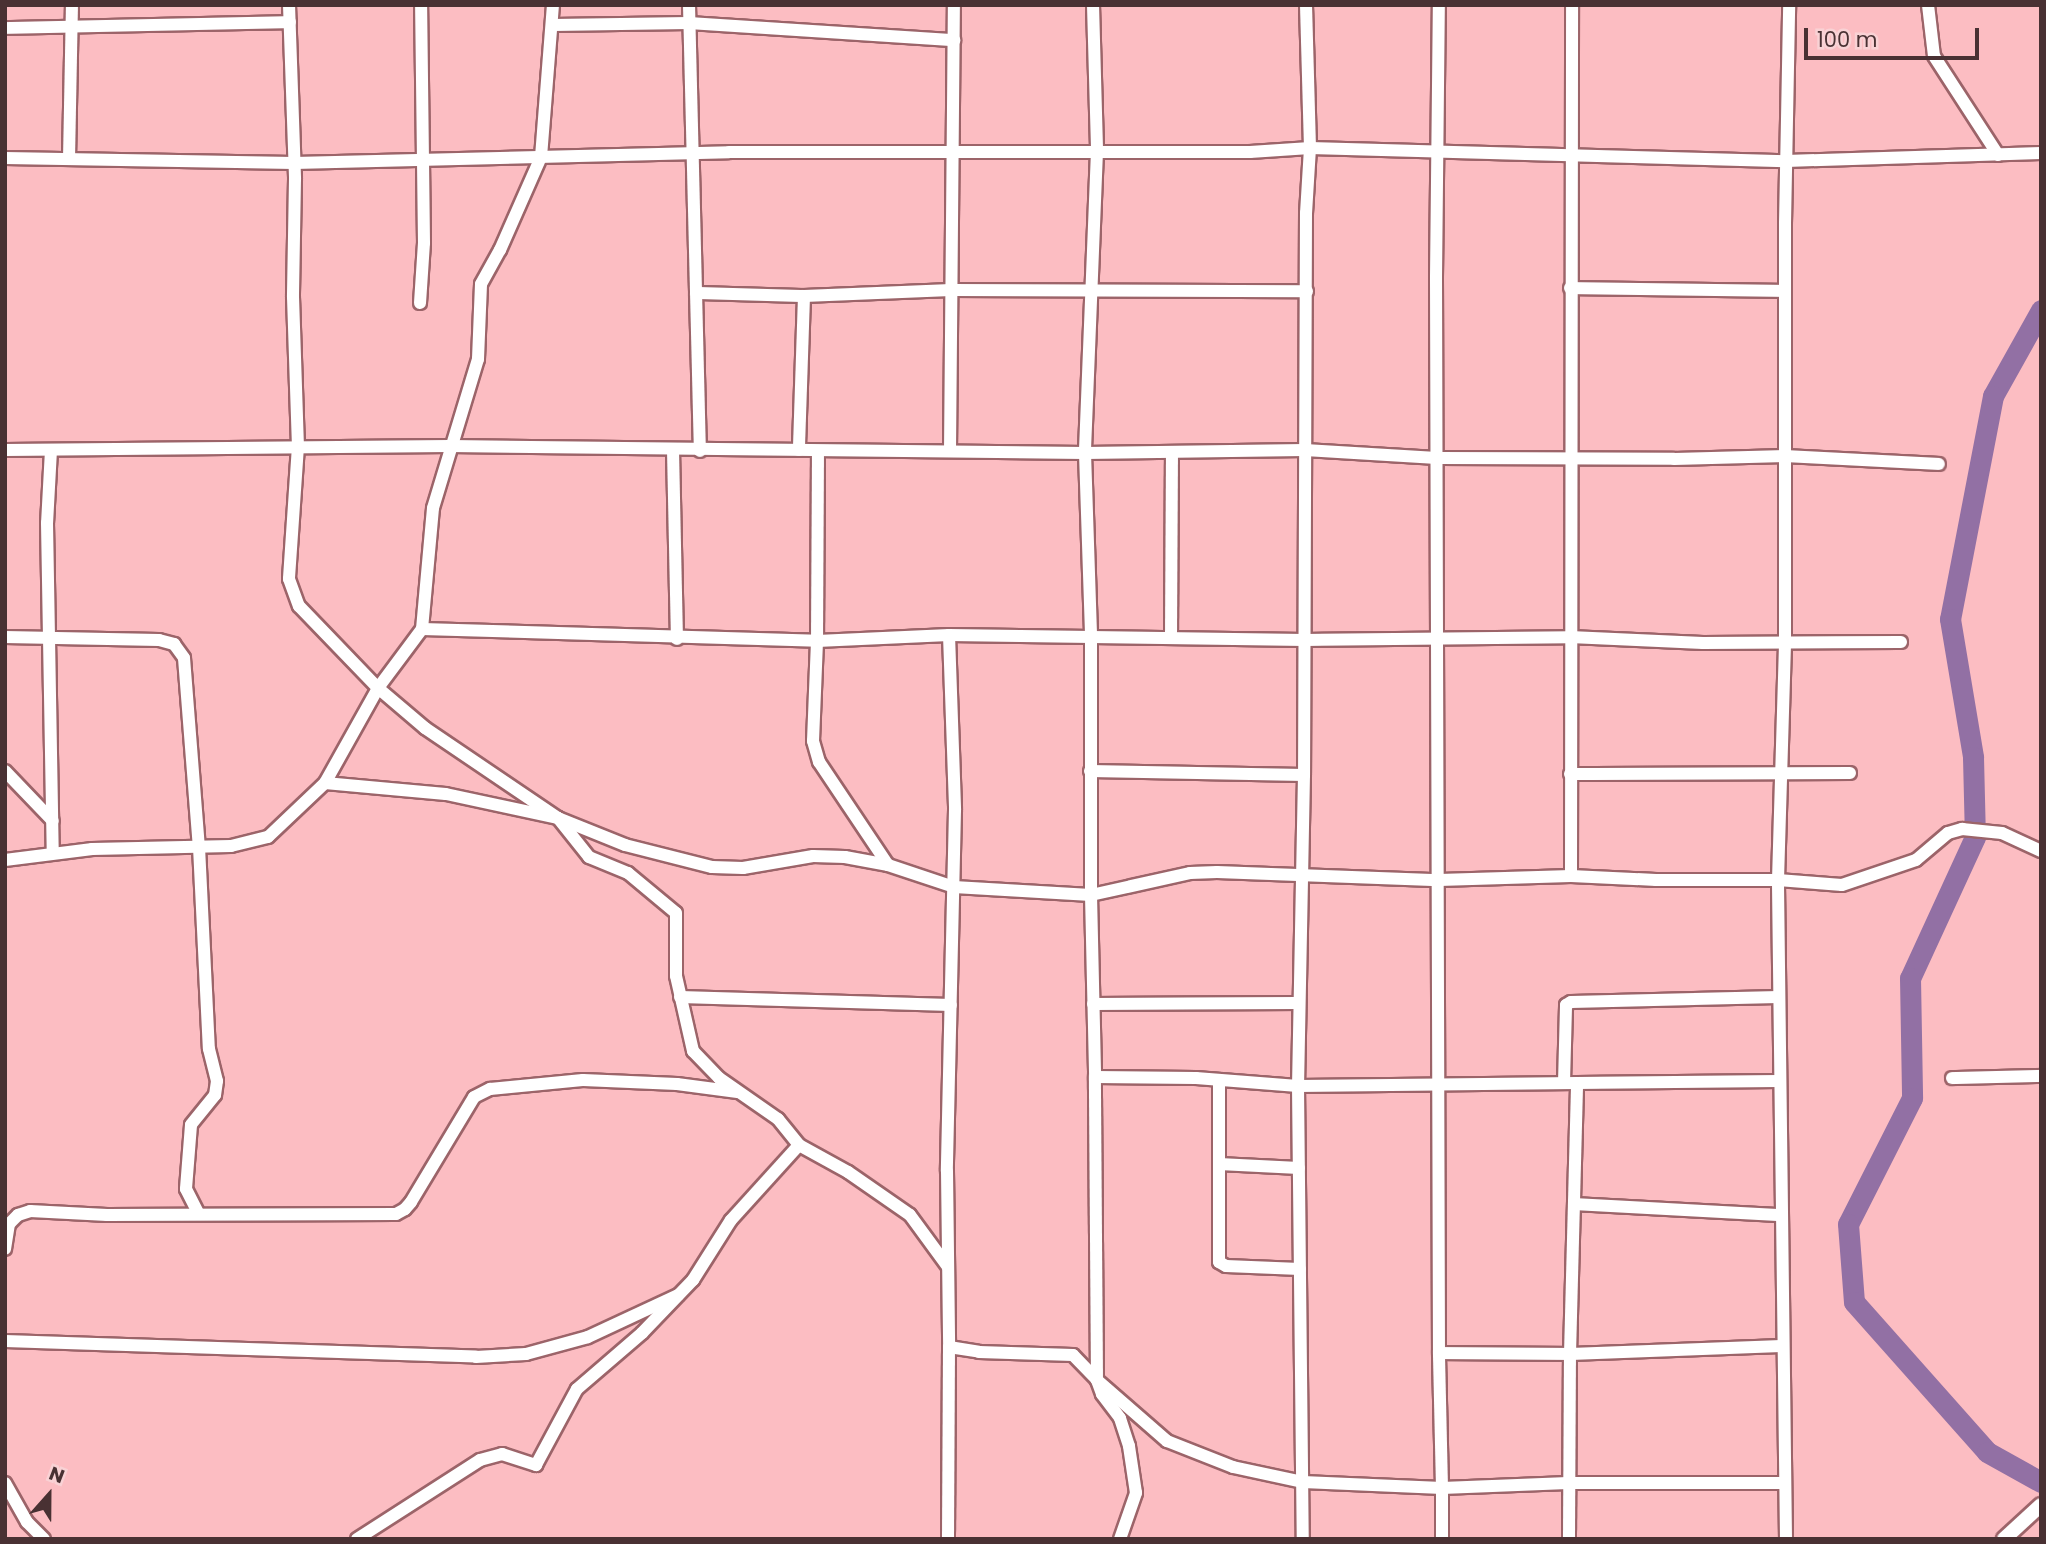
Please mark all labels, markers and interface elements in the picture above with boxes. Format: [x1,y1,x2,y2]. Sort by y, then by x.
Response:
scale bar [1808,14,1983,58]
text: 100 m [1817,25,1877,54]
north arrow [14,1460,84,1530]
text: N [45,1460,68,1490]

